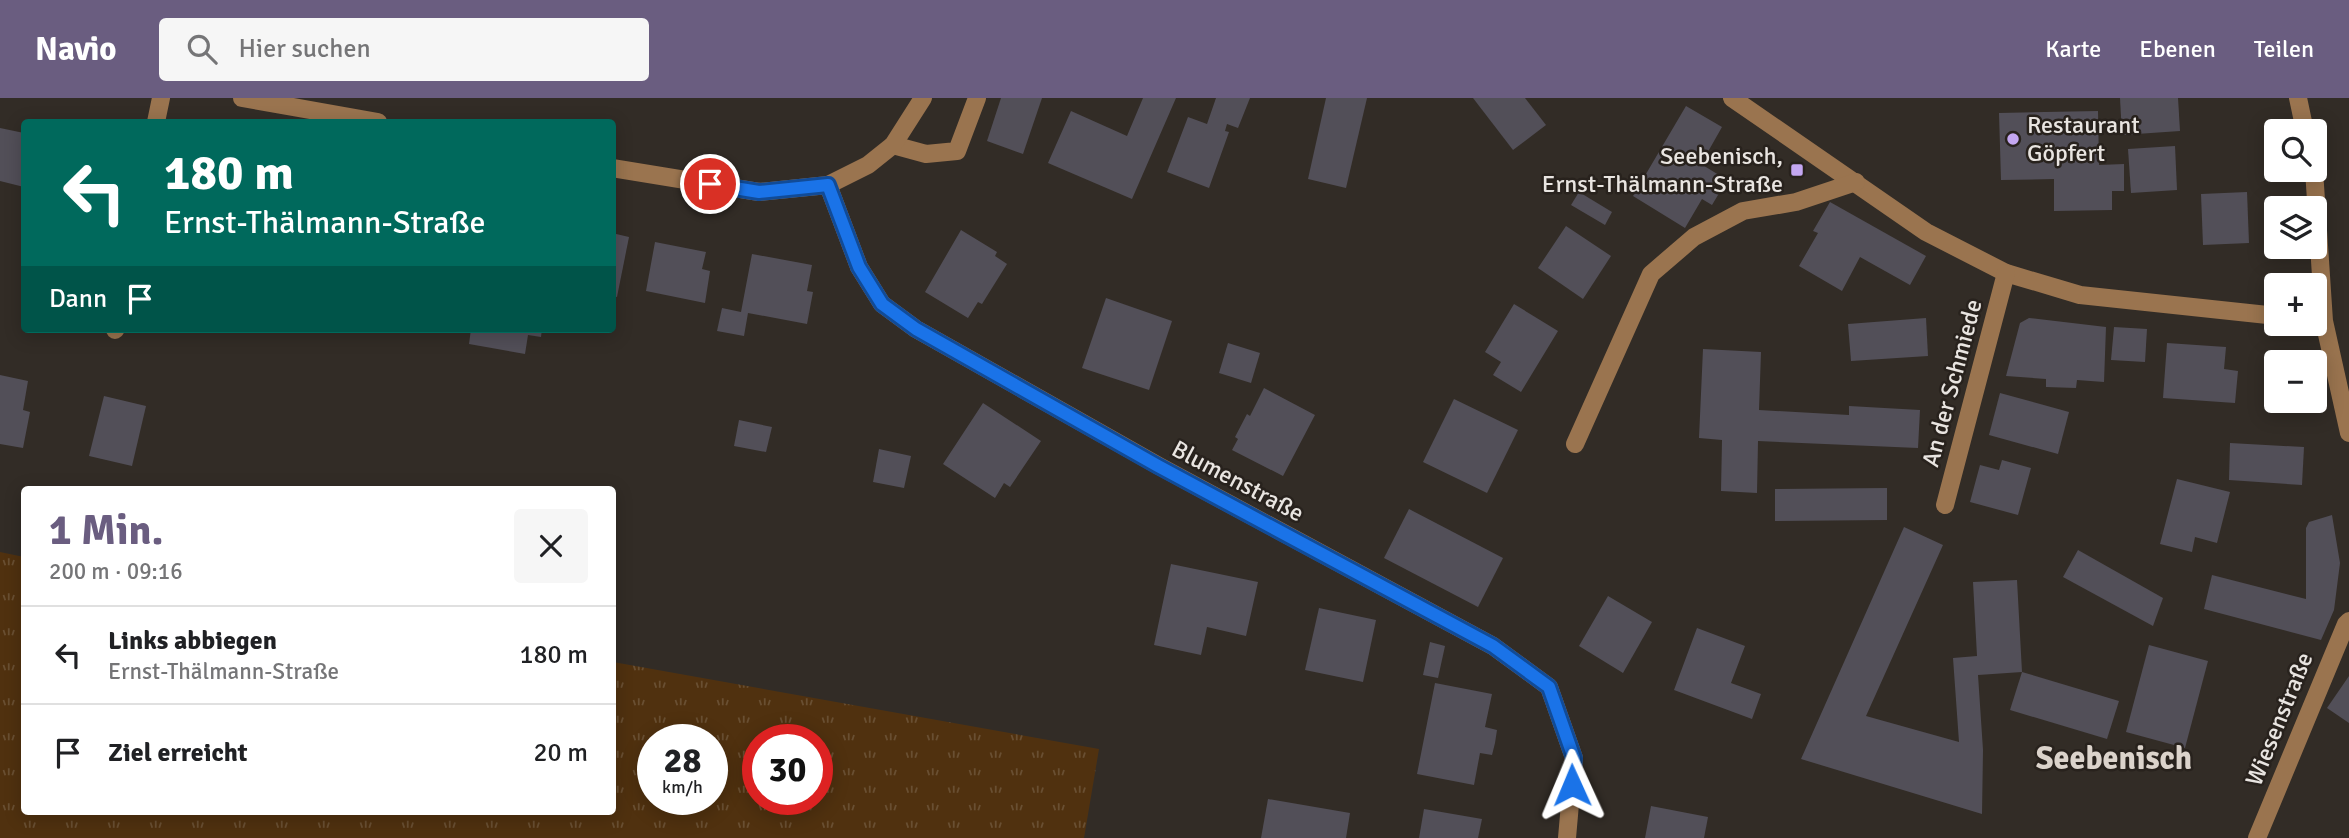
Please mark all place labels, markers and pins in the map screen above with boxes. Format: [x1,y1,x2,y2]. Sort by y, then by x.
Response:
place label: Restaurant Göpfert [2027,110,2140,168]
marker: Restaurant Göpfert [2005,131,2021,147]
place label: Seebenisch, Ernst-Thälmann-Straße [1542,141,1783,199]
pin [680,154,740,214]
marker: Seebenisch, Ernst-Thälmann-Straße [1789,162,1805,178]

